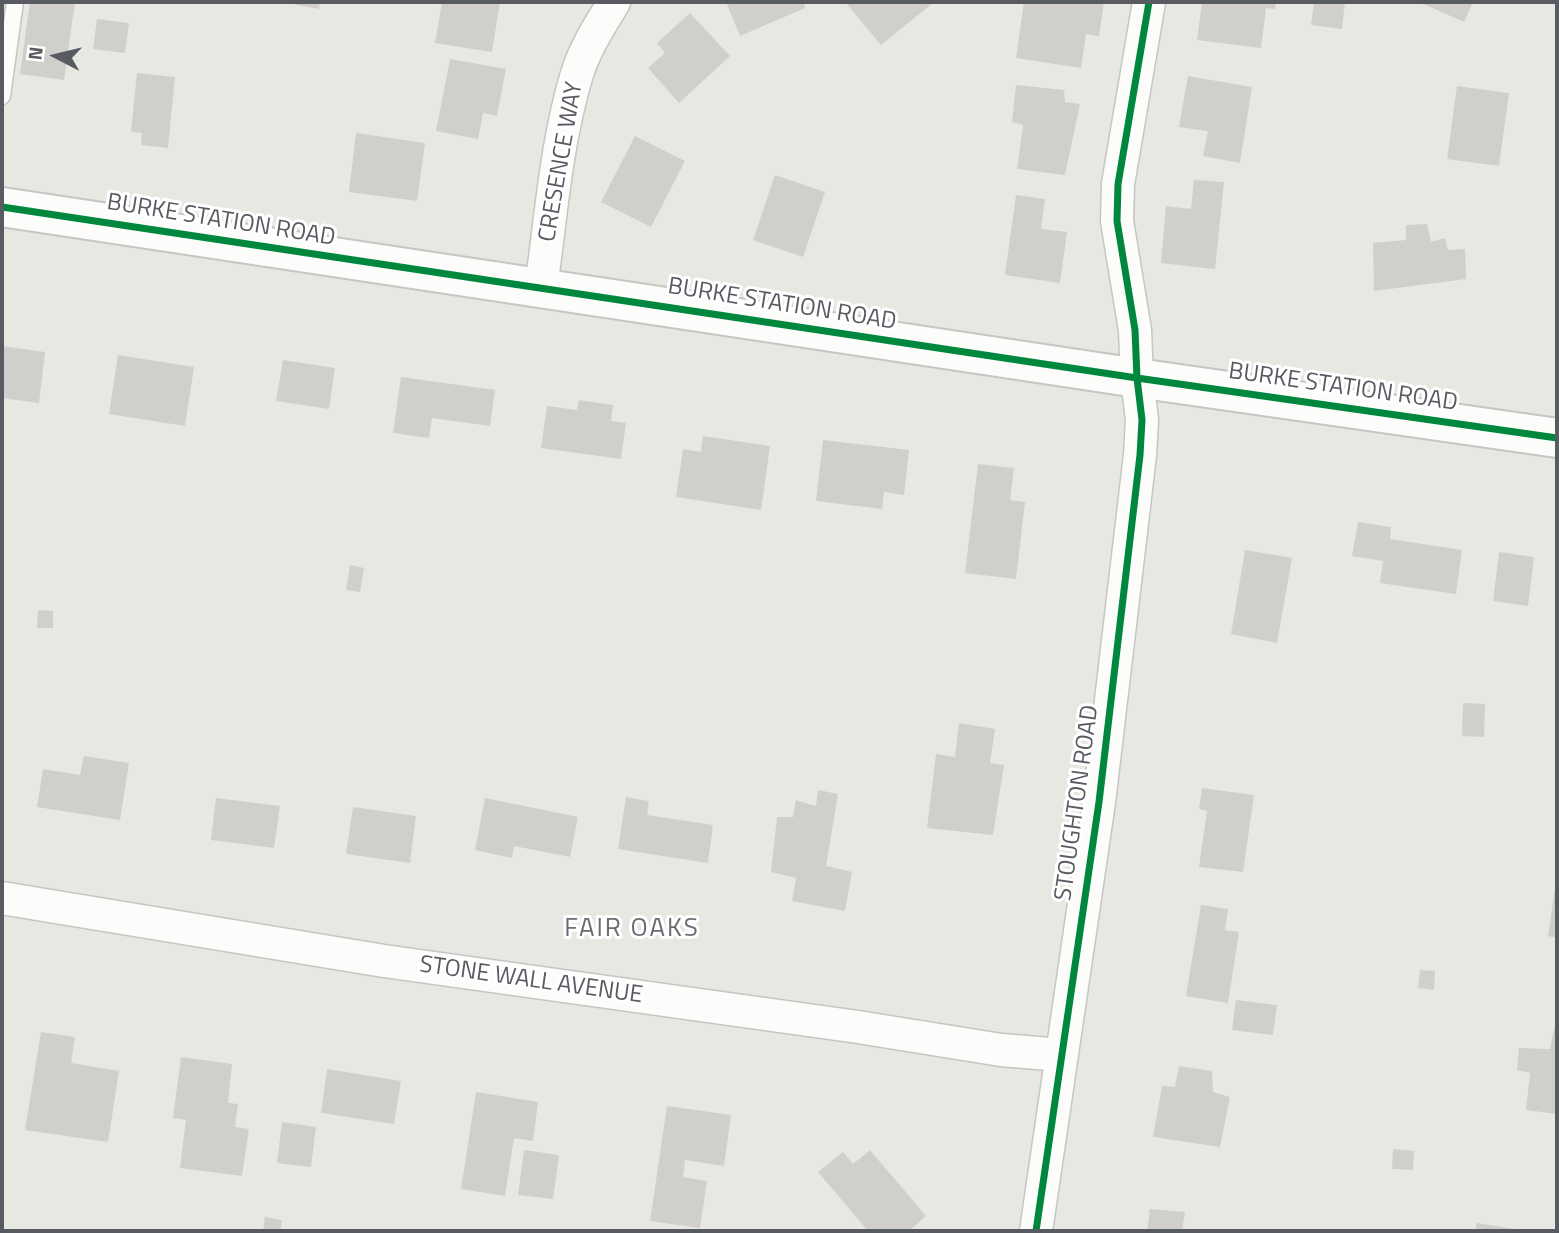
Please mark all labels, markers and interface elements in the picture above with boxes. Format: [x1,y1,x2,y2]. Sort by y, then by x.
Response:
north arrow [21,21,91,91]
text: N [19,45,50,62]
street label: CRESENCE WAY [534,80,590,244]
street label: BURKE STATION ROAD [105,189,337,253]
street label: BURKE STATION ROAD [666,273,898,337]
street label: BURKE STATION ROAD [1227,358,1459,418]
street label: STOUGHTON ROAD [1050,703,1106,903]
district label: FAIR OAKS [565,914,699,946]
street label: STONE WALL AVENUE [418,951,644,1011]

